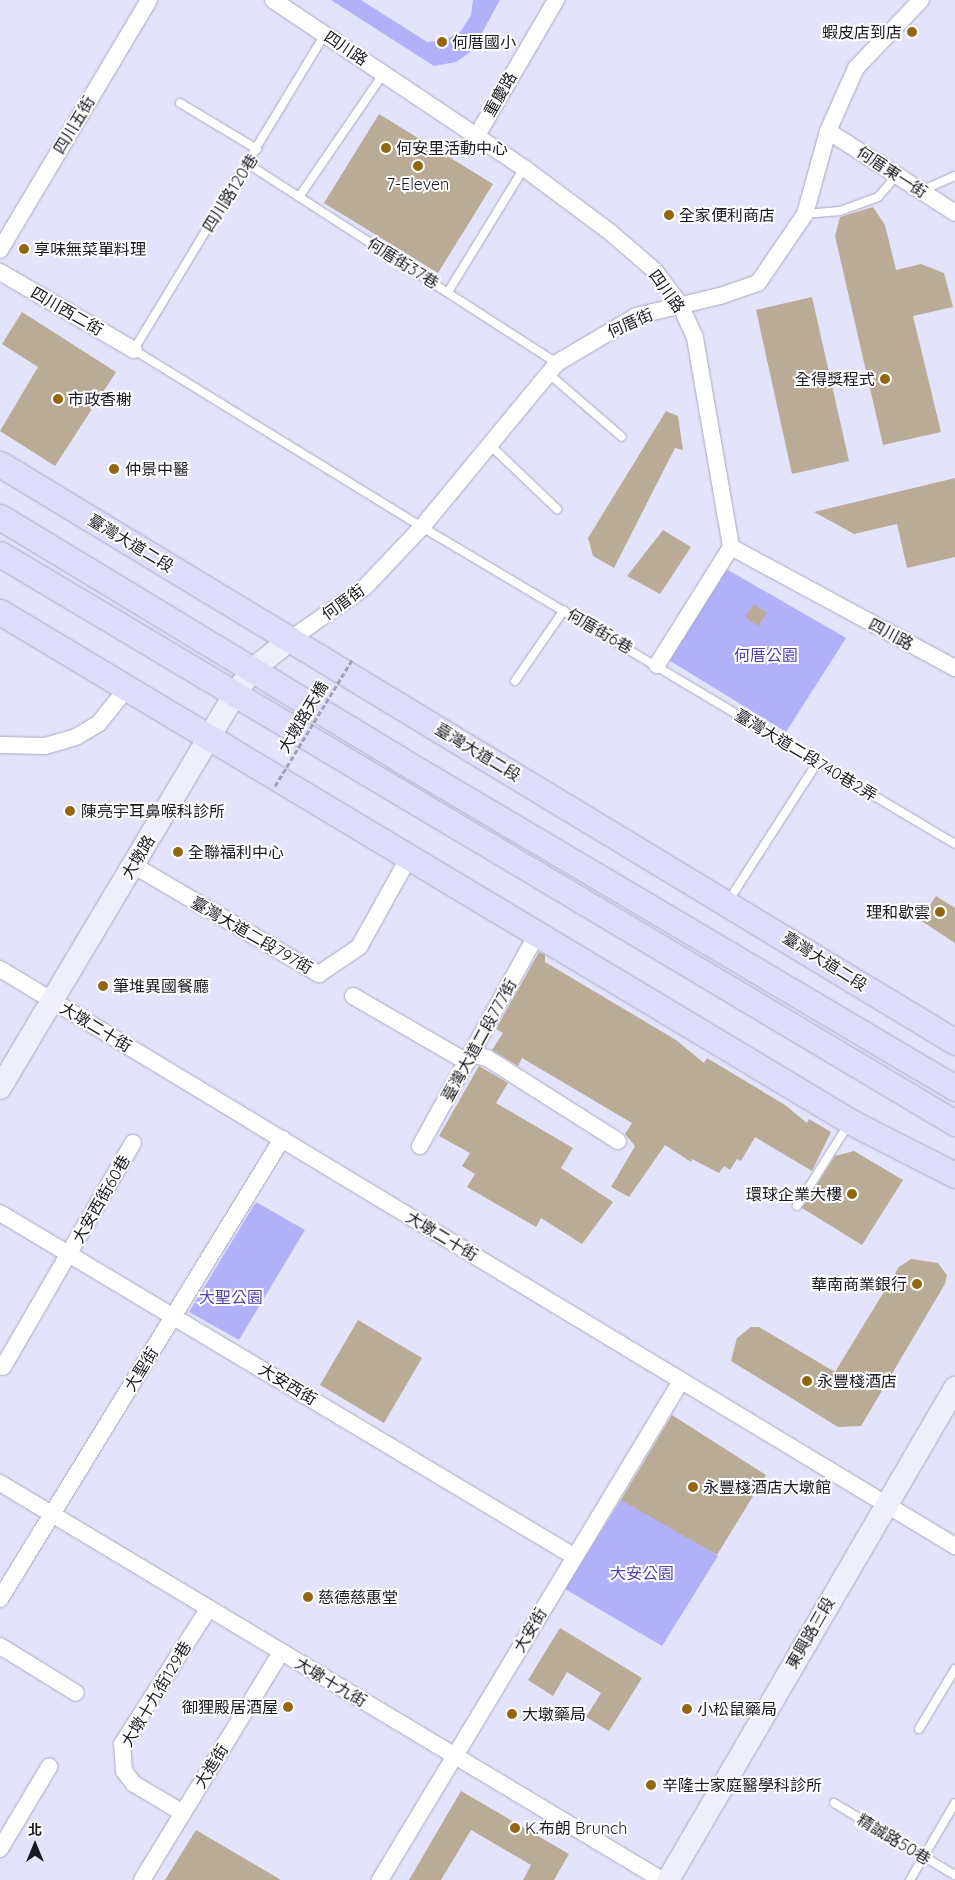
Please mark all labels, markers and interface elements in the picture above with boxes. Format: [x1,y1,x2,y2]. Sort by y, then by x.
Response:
place label: 蝦皮店到店 [822,22,902,42]
marker: 蝦皮店到店 [906,26,918,38]
street label: 四川路 [321,27,371,69]
place label: 何厝國小 [452,32,516,52]
marker: 何厝國小 [436,36,448,48]
street label: 重慶路 [480,68,520,120]
street label: 四川五街 [49,93,99,157]
place label: 何安里活動中心 [396,138,508,158]
marker: 何安里活動中心 [380,142,392,154]
street label: 何厝東一街 [853,142,931,202]
street label: 四川路120巷 [198,150,262,236]
marker: 7-Eleven [412,160,424,172]
place label: 7-Eleven [387,174,449,194]
place label: 全家便利商店 [679,205,775,225]
marker: 全家便利商店 [663,209,675,221]
street label: 何厝街37巷 [364,234,442,292]
place label: 享味無菜單料理 [34,239,146,259]
marker: 享味無菜單料理 [18,243,30,255]
street label: 四川路 [645,266,689,316]
street label: 四川西二街 [28,283,106,339]
street label: 何厝街 [604,304,656,342]
place label: 全得獎程式 [795,369,875,389]
marker: 全得獎程式 [879,373,891,385]
place label: 市政香榭 [68,389,132,409]
marker: 市政香榭 [52,393,64,405]
place label: 仲景中醫 [125,459,189,479]
marker: 仲景中醫 [107,462,121,476]
street label: 臺灣大道二段 [85,510,177,576]
street label: 何厝街 [318,580,368,624]
street label: 何厝街6巷 [564,605,636,657]
street label: 四川路 [865,614,917,654]
park label: 何厝公園 [734,645,798,665]
street label: 大墩路天橋 [274,678,332,756]
street label: 臺灣大道二段740巷2弄 [731,705,881,805]
street label: 臺灣大道二段 [432,719,524,785]
place label: 陳亮宇耳鼻喉科診所 [81,801,225,821]
marker: 陳亮宇耳鼻喉科診所 [63,804,77,818]
street label: 大墩路 [117,831,159,883]
place label: 全聯福利中心 [188,842,284,862]
marker: 全聯福利中心 [172,846,184,858]
street label: 臺灣大道二段797街 [188,892,316,978]
place label: 理和歇雲 [866,902,930,922]
marker: 理和歇雲 [934,906,946,918]
street label: 臺灣大道二段 [779,927,871,995]
place label: 筆堆異國餐廳 [113,976,209,996]
street label: 臺灣大道二段777街 [437,976,521,1104]
marker: 筆堆異國餐廳 [97,980,109,992]
street label: 大墩二十街 [57,998,135,1056]
street label: 大安西街60巷 [68,1152,134,1246]
place label: 環球企業大樓 [746,1184,842,1204]
marker: 環球企業大樓 [846,1188,858,1200]
street label: 大墩二十街 [403,1207,481,1265]
place label: 華南商業銀行 [811,1274,907,1294]
marker: 華南商業銀行 [911,1278,923,1290]
park label: 大聖公園 [199,1287,263,1307]
street label: 大聖街 [120,1344,162,1394]
street label: 大安西街 [256,1359,320,1409]
place label: 永豐棧酒店 [817,1371,897,1391]
marker: 永豐棧酒店 [801,1375,813,1387]
place label: 永豐棧酒店大墩館 [703,1477,831,1497]
marker: 永豐棧酒店大墩館 [687,1481,699,1493]
park label: 大安公園 [610,1563,674,1583]
place label: 慈德慈惠堂 [318,1587,398,1607]
marker: 慈德慈惠堂 [302,1591,314,1603]
street label: 東興路三段 [782,1594,838,1672]
street label: 大安街 [509,1604,551,1656]
street label: 大墩十九街129巷 [117,1638,195,1750]
street label: 大墩十九街 [292,1653,370,1711]
place label: 御狸殿居酒屋 [182,1697,278,1717]
place label: 小松鼠藥局 [697,1699,777,1719]
marker: 御狸殿居酒屋 [282,1701,294,1713]
marker: 小松鼠藥局 [681,1703,693,1715]
place label: 大墩藥局 [522,1704,586,1724]
marker: 大墩藥局 [506,1708,518,1720]
street label: 大進街 [190,1741,232,1791]
place label: 辛隆士家庭醫學科診所 [662,1775,822,1795]
marker: 辛隆士家庭醫學科診所 [644,1778,658,1792]
street label: 精誠路50巷 [854,1810,934,1868]
place label: K.布朗 Brunch [525,1818,627,1838]
north arrow [10,1820,60,1870]
text: 北 [28,1821,42,1839]
marker: K.布朗 Brunch [509,1822,521,1834]

